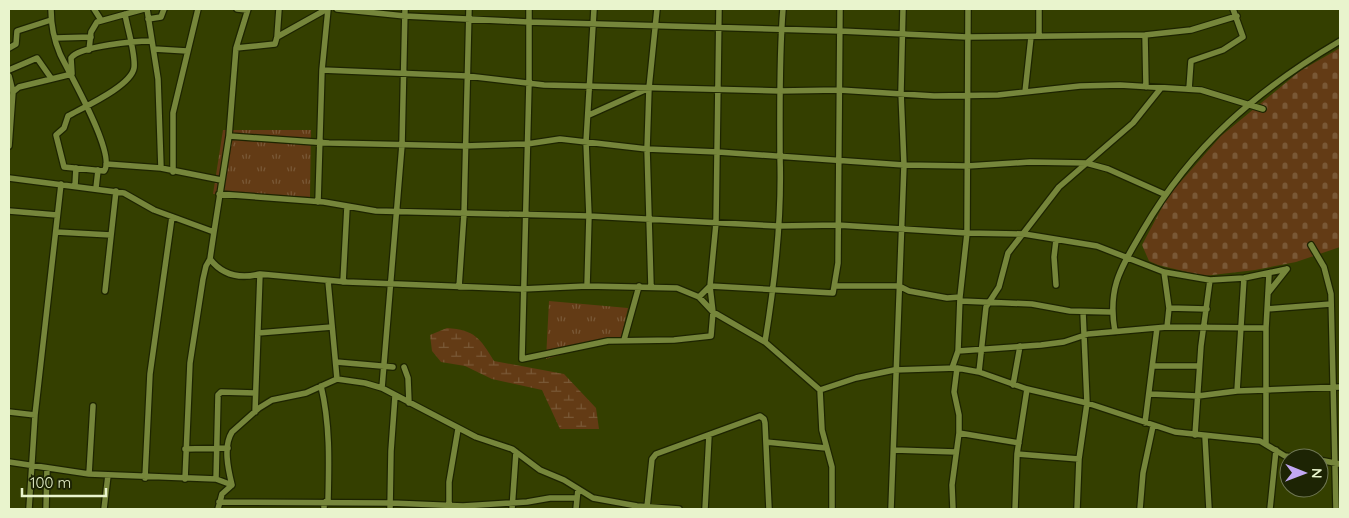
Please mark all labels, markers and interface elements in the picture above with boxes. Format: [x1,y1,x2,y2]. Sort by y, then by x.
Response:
north arrow [1279,448,1329,498]
scale bar [22,466,106,498]
text: N [1308,468,1326,479]
text: 100 m [30,473,71,492]

